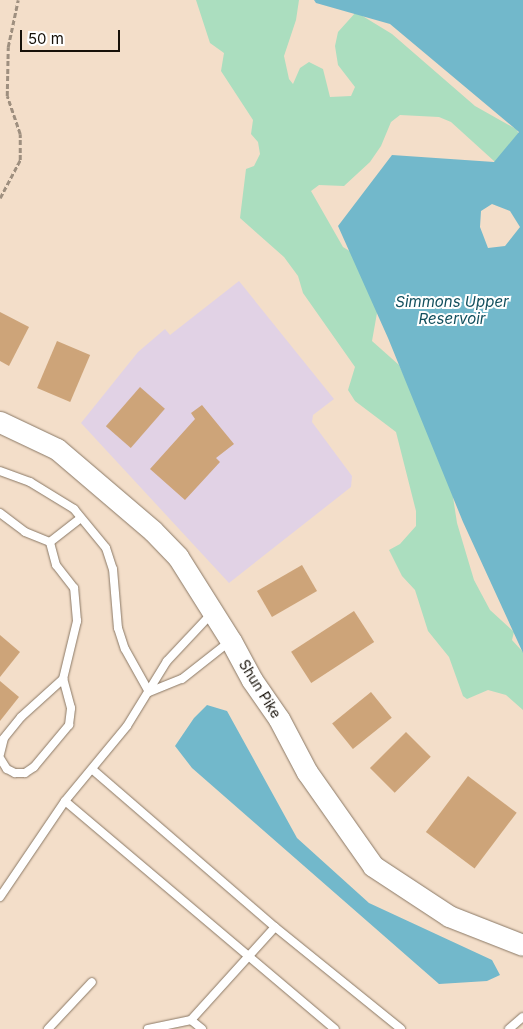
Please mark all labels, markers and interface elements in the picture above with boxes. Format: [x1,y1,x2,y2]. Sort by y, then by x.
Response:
scale bar [22,20,122,52]
text: 50 m [28,29,64,48]
water label: Simmons Upper Reservoir [395,292,509,327]
street label: Shun Pike [235,657,285,721]

